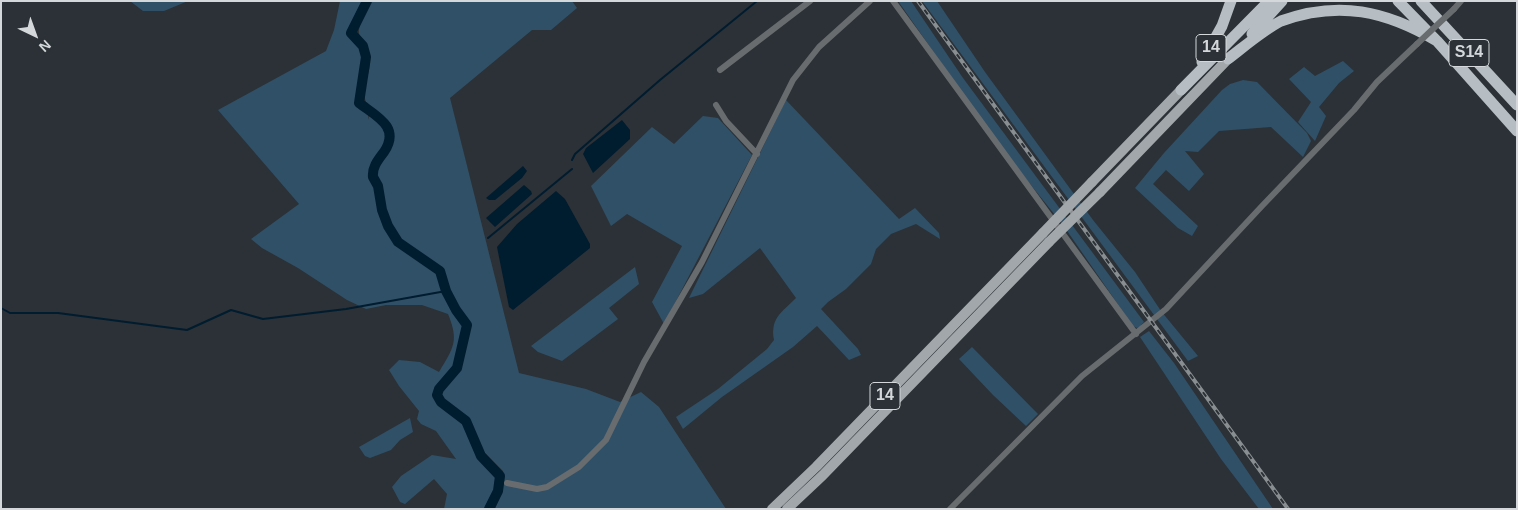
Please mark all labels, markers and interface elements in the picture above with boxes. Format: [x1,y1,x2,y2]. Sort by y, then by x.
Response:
north arrow [10,10,60,60]
road number: 14 [1196,34,1226,62]
text: N [36,37,54,55]
road number: S14 [1449,40,1489,66]
road number: 14 [870,382,900,410]

